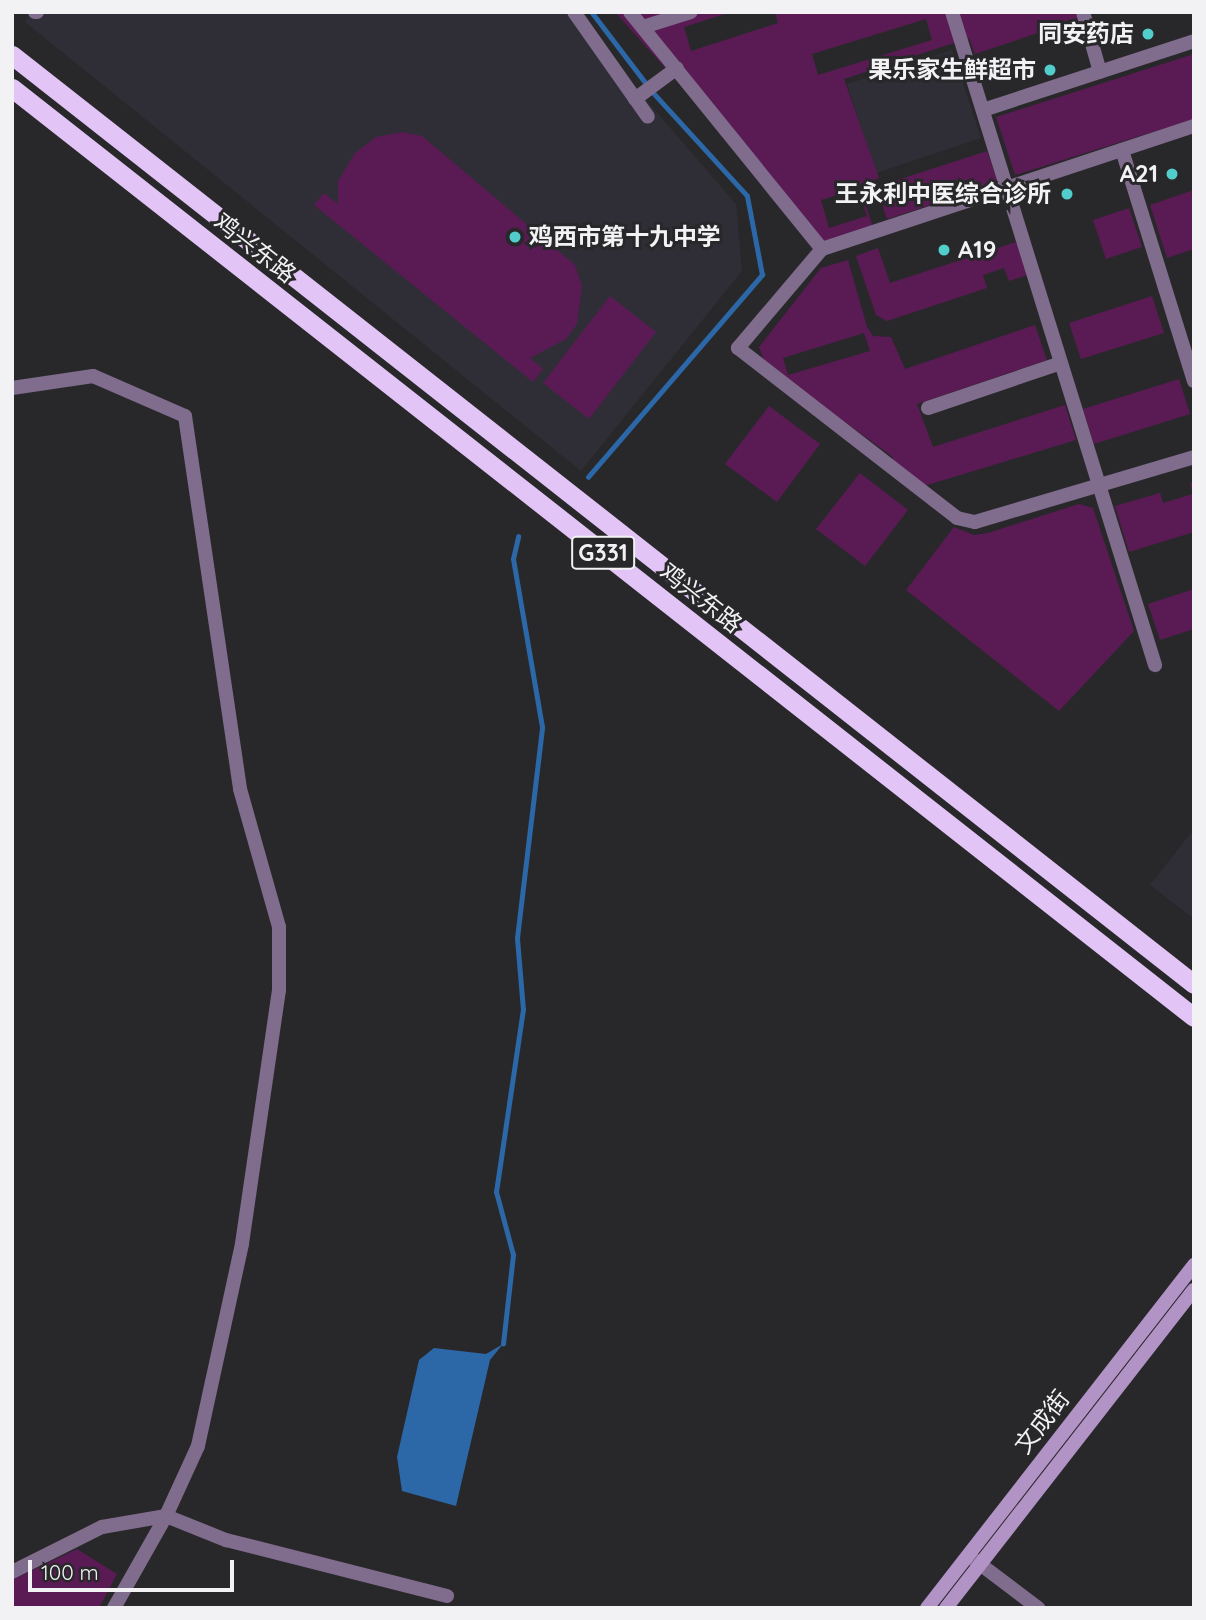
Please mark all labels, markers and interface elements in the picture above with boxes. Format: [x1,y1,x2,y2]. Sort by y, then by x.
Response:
place label: 同安药店 [1038,20,1134,48]
marker: 同安药店 [1140,26,1156,42]
place label: 果乐家生鲜超市 [868,56,1036,84]
marker: 果乐家生鲜超市 [1042,62,1058,78]
place label: A21 [1120,160,1158,188]
marker: A21 [1164,166,1180,182]
place label: 王永利中医综合诊所 [835,180,1051,208]
marker: 王永利中医综合诊所 [1057,184,1077,204]
street label: 鸡兴东路 [208,207,302,289]
place label: 鸡西市第十九中学 [529,223,721,251]
marker: 鸡西市第十九中学 [507,229,523,245]
place label: A19 [958,236,996,264]
marker: A19 [936,242,952,258]
road number: G331 [570,534,636,572]
street label: 鸡兴东路 [654,557,748,639]
street label: 文成街 [1008,1385,1076,1459]
scale bar [32,1546,238,1590]
text: 100 m [41,1559,99,1585]

